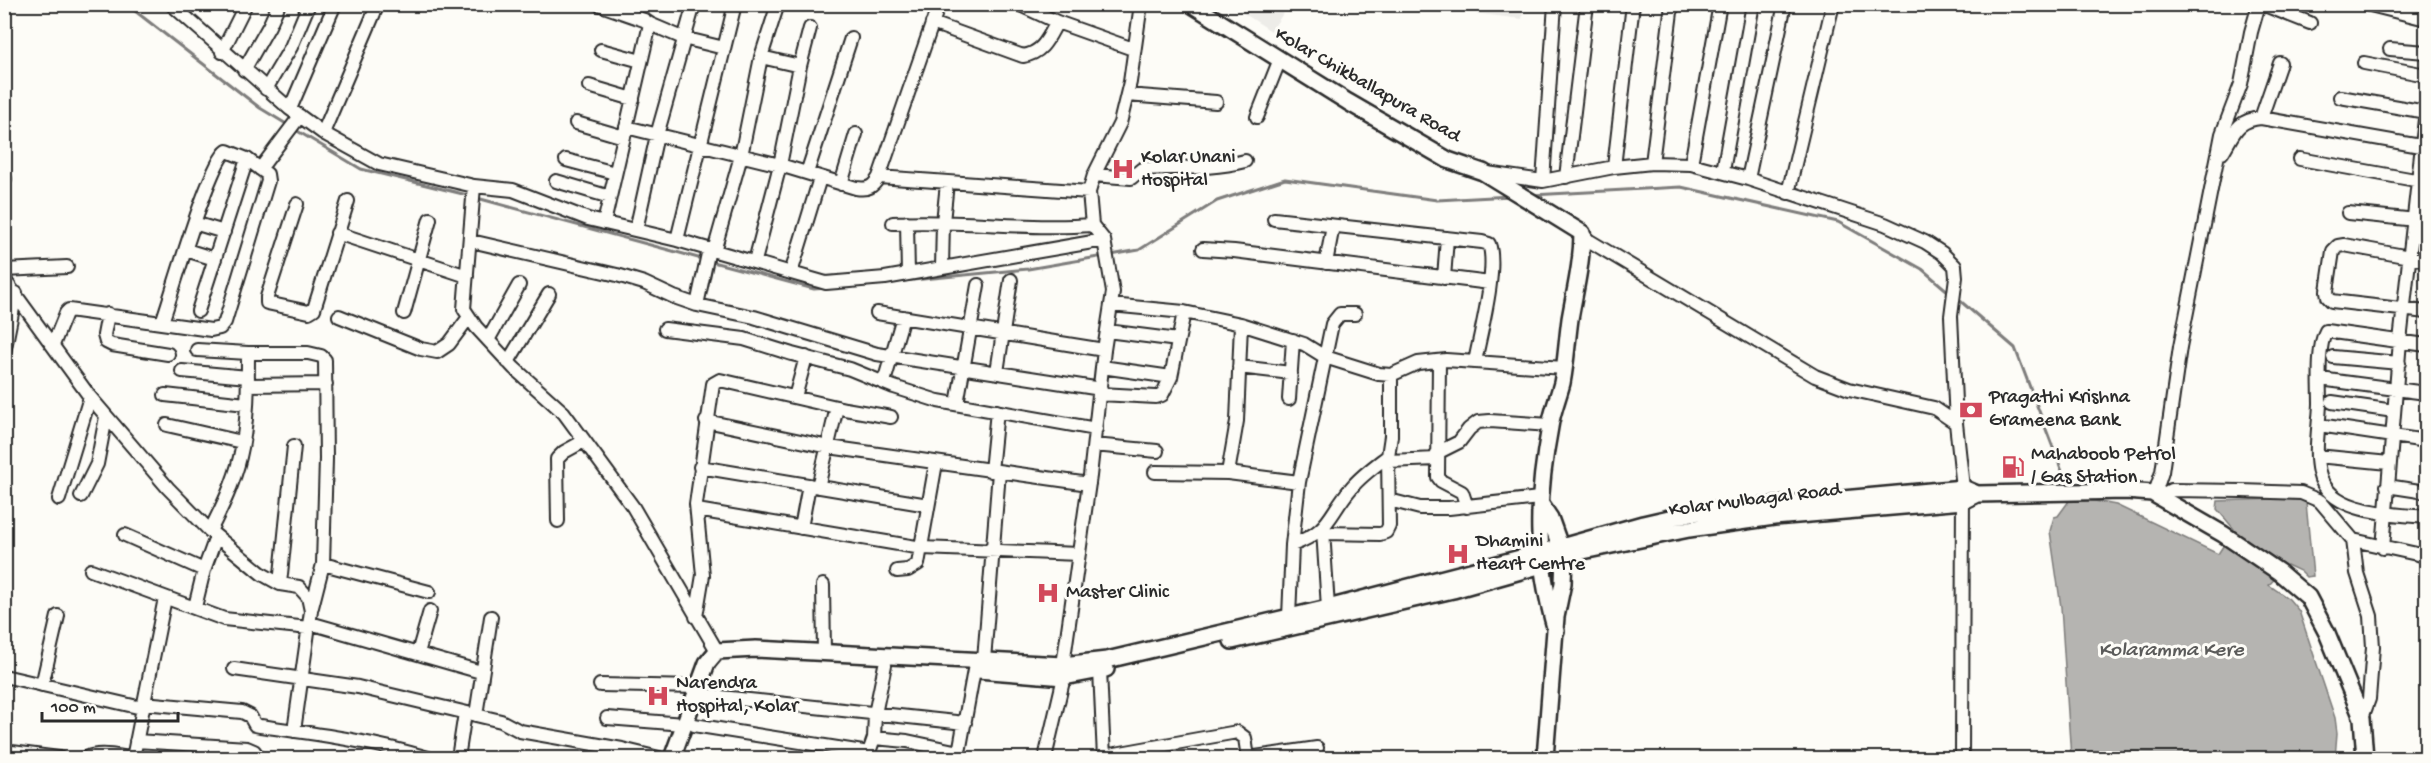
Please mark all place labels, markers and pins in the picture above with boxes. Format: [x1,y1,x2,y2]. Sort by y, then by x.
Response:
place label: Kolar Unani Hospital [1141,147,1236,193]
hospital icon: Kolar Unani Hospital [1110,156,1136,182]
place label: Pragathi Krishna Grameena Bank [1988,387,2131,433]
bank icon: Pragathi Krishna Grameena Bank [1958,397,1984,423]
place label: Mahaboob Petrol / Gas Station [2031,444,2176,490]
fuel station icon: Mahaboob Petrol / Gas Station [2000,454,2026,480]
place label: Dhamini Heart Centre [1474,531,1586,577]
hospital icon: Dhamini Heart Centre [1445,541,1471,567]
hospital icon: Master Clinic [1035,580,1061,606]
place label: Master Clinic [1066,582,1170,605]
place label: Narendra Hospital, Kolar [676,673,800,719]
hospital icon: Narendra Hospital, Kolar [645,683,671,709]

